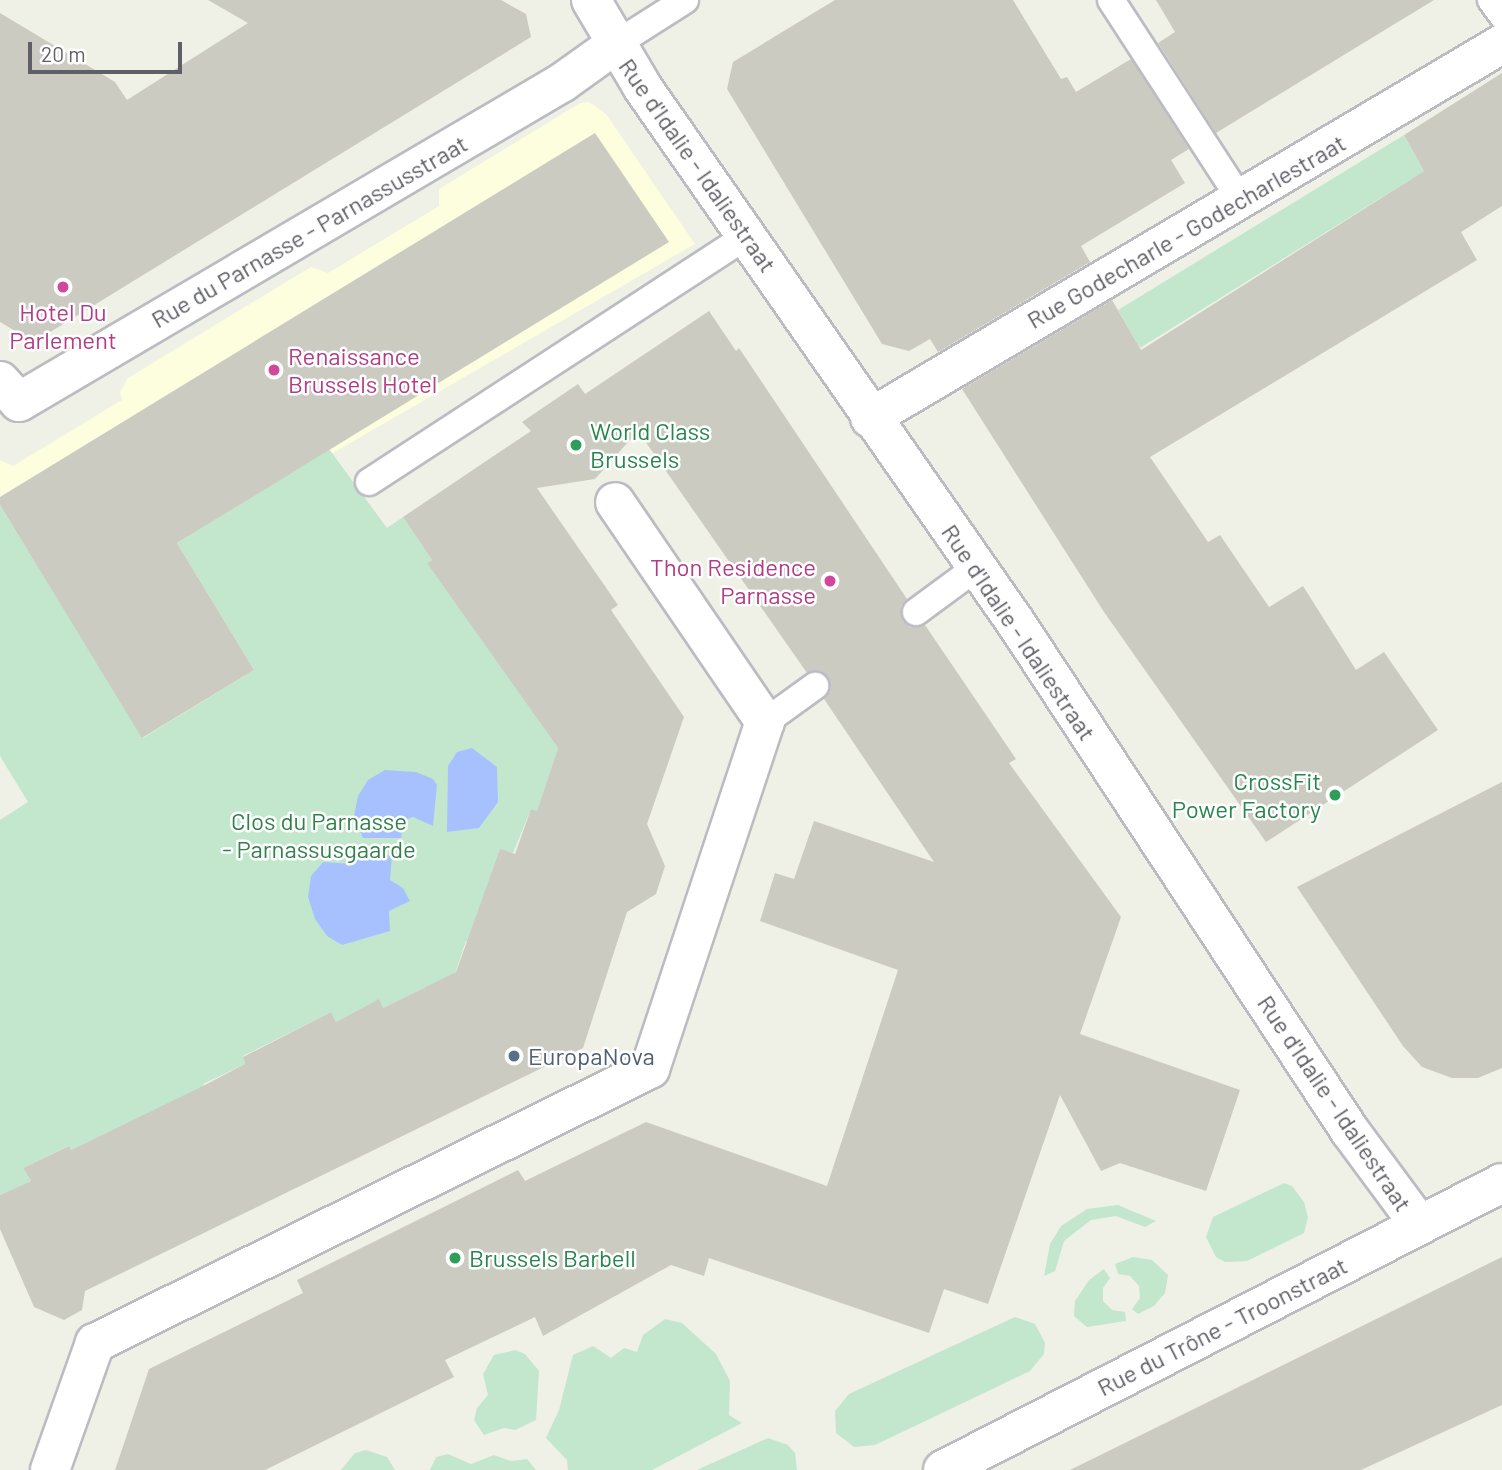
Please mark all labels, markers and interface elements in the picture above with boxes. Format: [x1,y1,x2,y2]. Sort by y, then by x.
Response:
scale bar [32,28,186,72]
text: 20 m [41,41,86,66]
street label: Rue d'Idalie - Idaliestraat [613,53,783,277]
street label: Rue Godecharle - Godecharlestraat [1022,128,1350,334]
street label: Rue du Parnasse - Parnassusstraat [146,129,472,333]
marker: Hotel Du Parlement [55,279,71,295]
place label: Hotel Du Parlement [9,298,117,354]
place label: Renaissance Brussels Hotel [288,342,437,398]
marker: Renaissance Brussels Hotel [266,362,282,378]
place label: World Class Brussels [590,417,710,473]
marker: World Class Brussels [568,437,584,453]
street label: Rue d'Idalie - Idaliestraat [936,518,1102,746]
place label: Thon Residence Parnasse [650,553,816,609]
marker: Thon Residence Parnasse [822,573,838,589]
place label: CrossFit Power Factory [1172,767,1321,823]
marker: CrossFit Power Factory [1327,787,1343,803]
park label: Clos du Parnasse - Parnassusgaarde [222,807,416,863]
street label: Rue d'Idalie - Idaliestraat [1252,989,1418,1217]
place label: EuropaNova [528,1042,655,1070]
marker: EuropaNova [506,1048,522,1064]
place label: Brussels Barbell [469,1244,636,1272]
marker: Brussels Barbell [447,1250,463,1266]
street label: Rue du Trône - Troonstraat [1092,1250,1352,1402]

